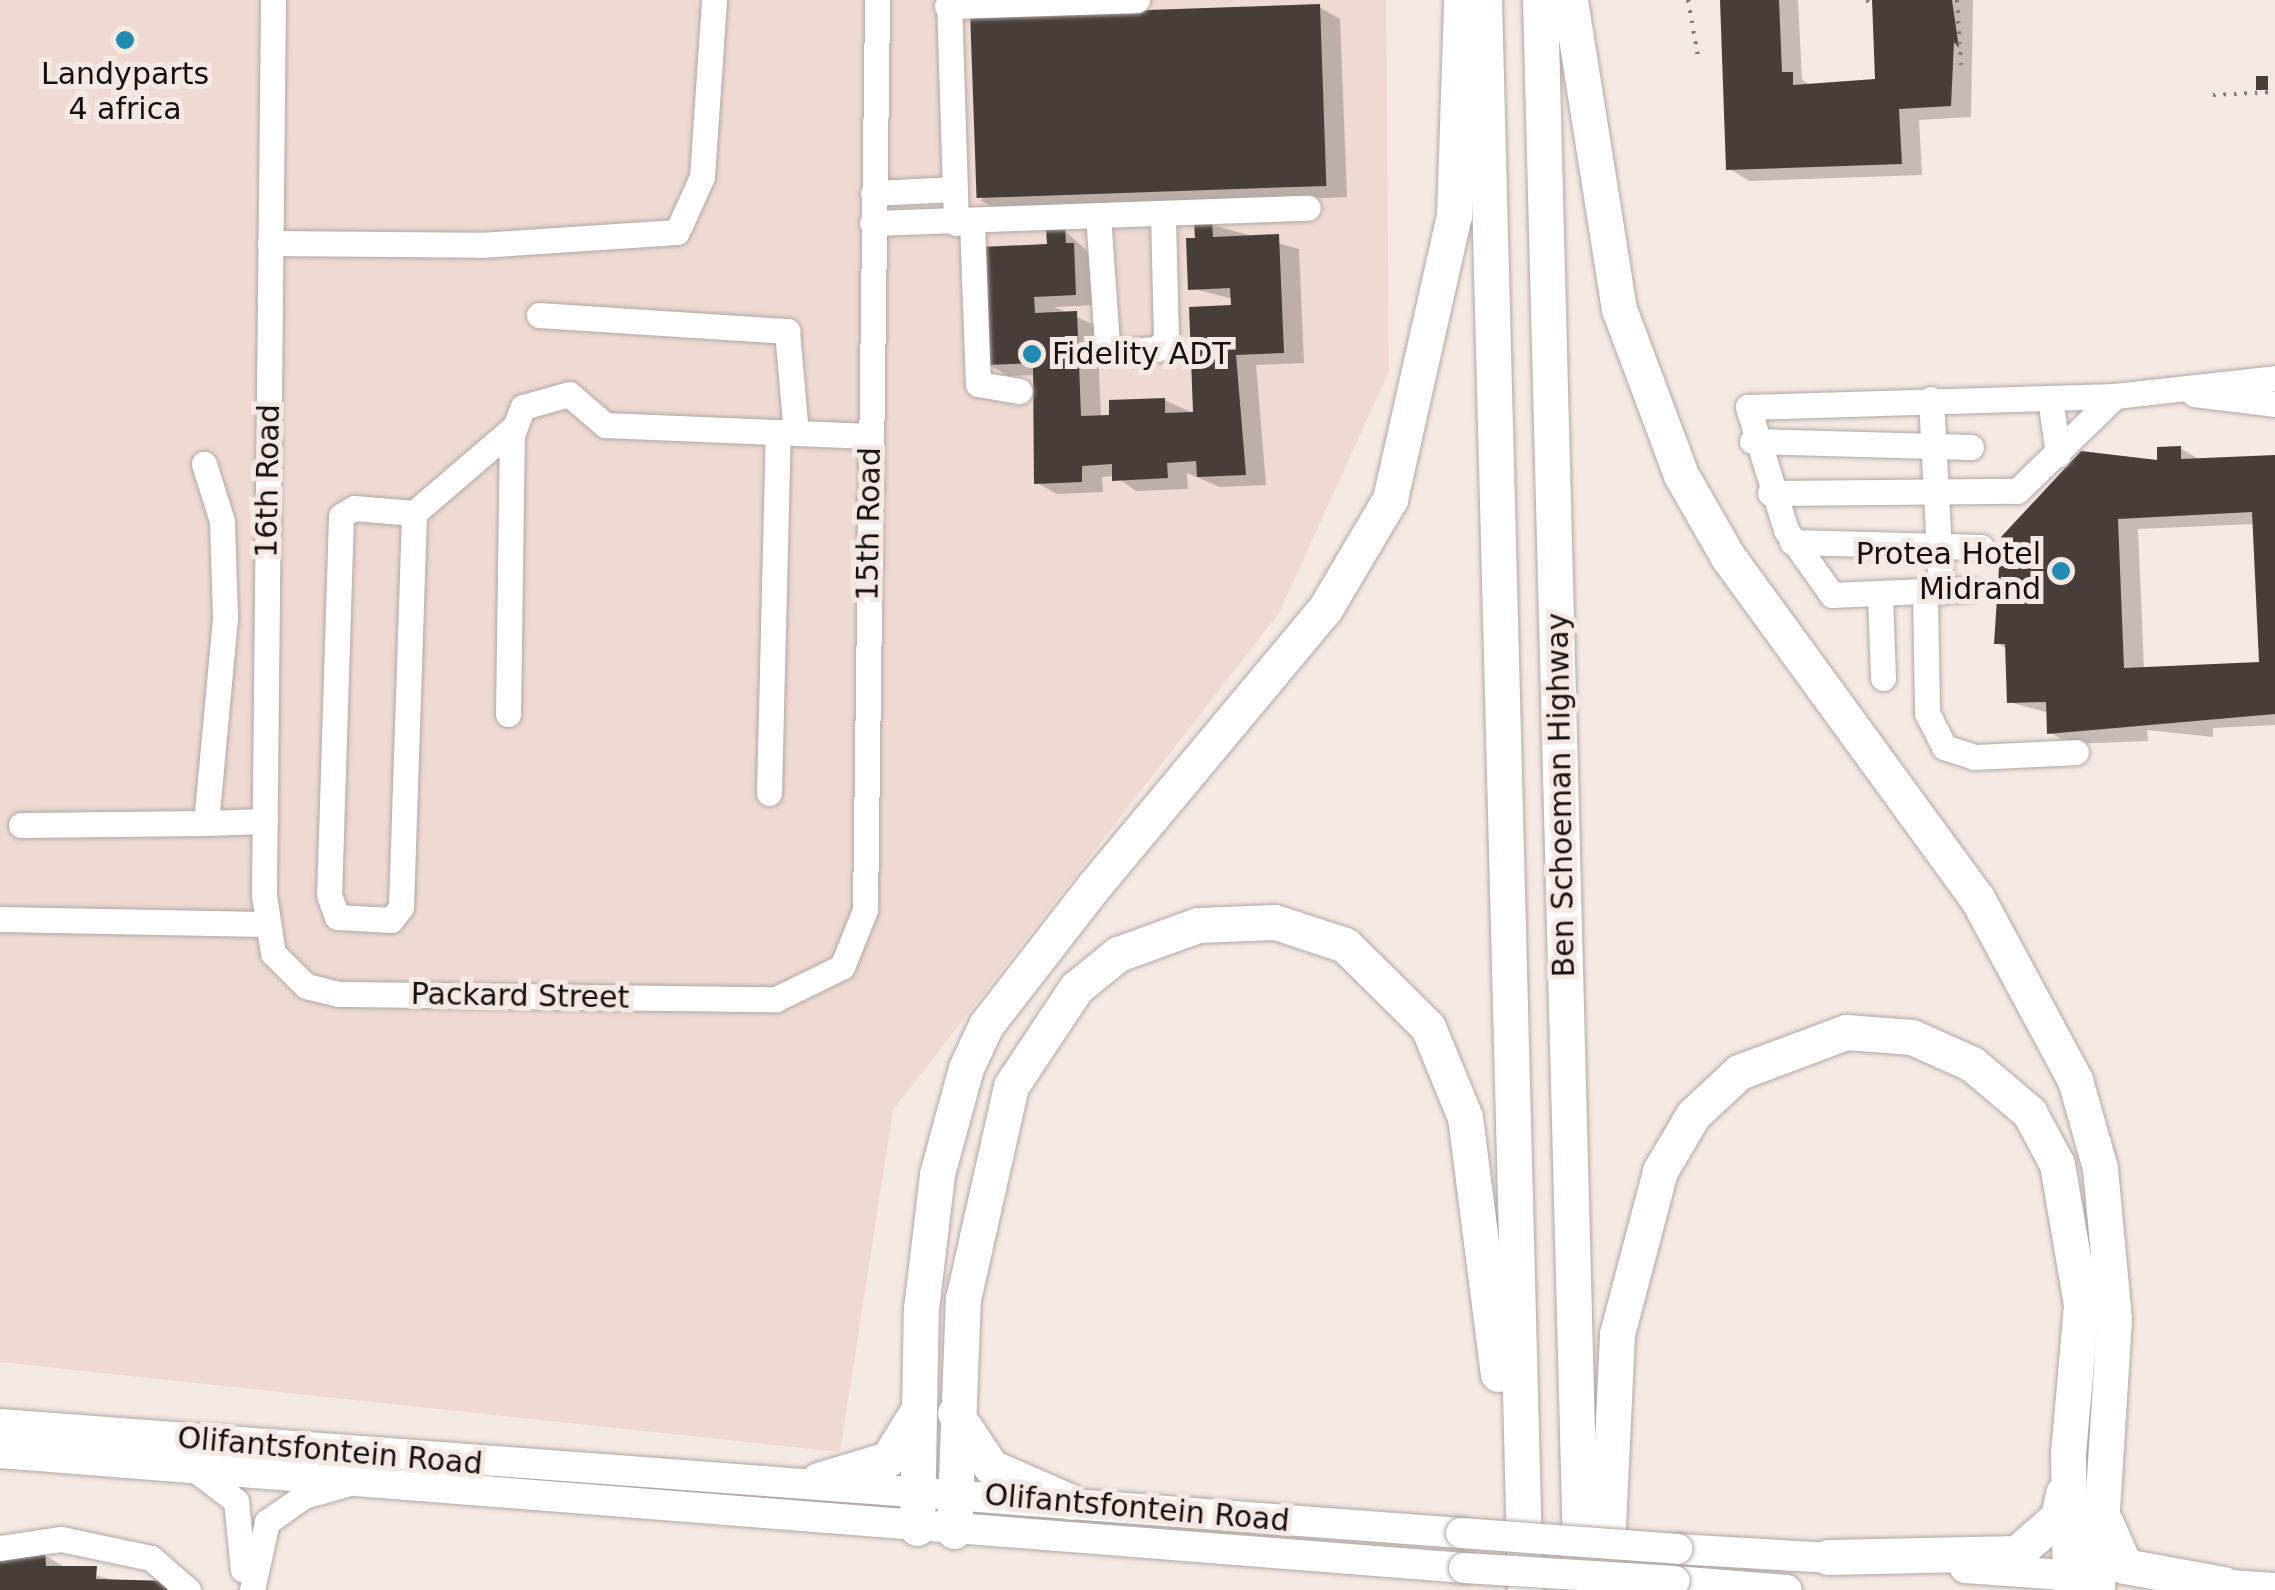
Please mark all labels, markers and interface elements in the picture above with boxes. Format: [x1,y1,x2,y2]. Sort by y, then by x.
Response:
marker: Landyparts 4 africa [114,29,136,51]
place label: Landyparts 4 africa [41,56,209,126]
place label: Fidelity ADT [1052,336,1231,372]
marker: Fidelity ADT [1021,343,1043,365]
street label: 16th Road [249,404,287,558]
street label: 15th Road [850,447,888,601]
place label: Protea Hotel Midrand [1856,536,2041,606]
marker: Protea Hotel Midrand [2050,560,2072,582]
street label: Ben Schoeman Highway [1540,612,1582,978]
street label: Packard Street [411,976,629,1016]
street label: Olifantsfontein Road [176,1420,484,1482]
street label: Olifantsfontein Road [983,1477,1291,1539]

